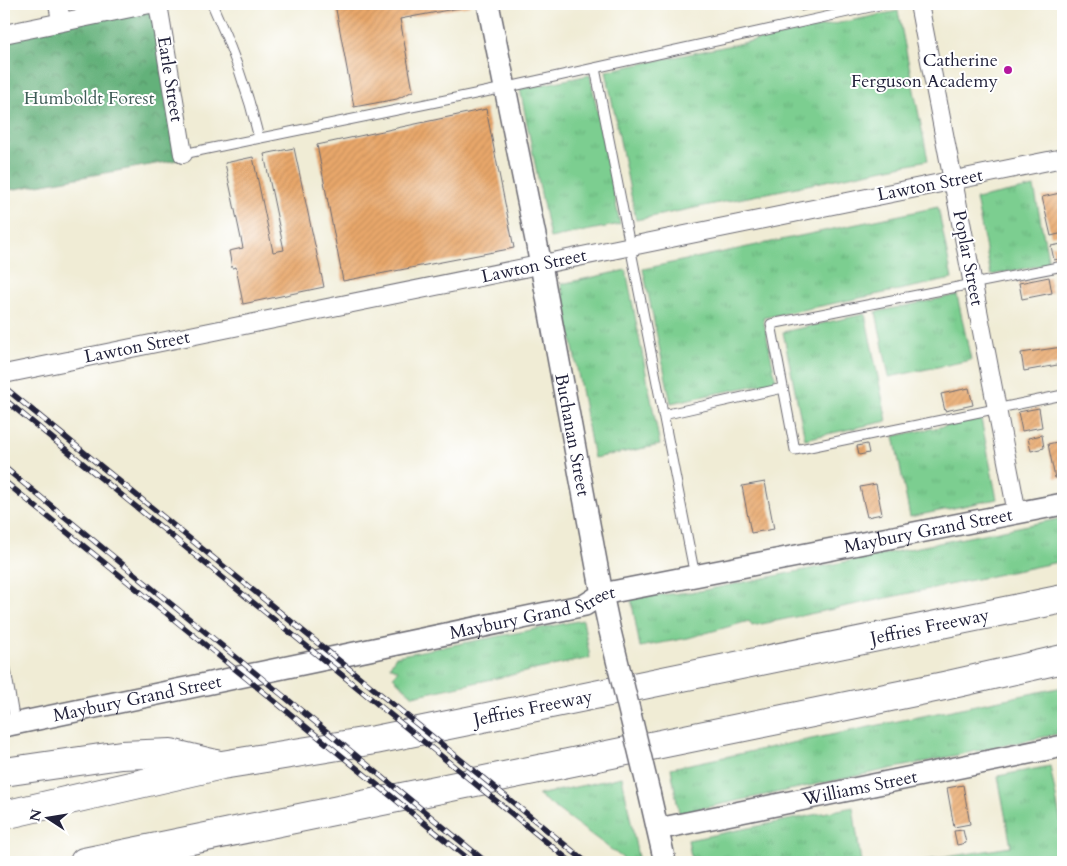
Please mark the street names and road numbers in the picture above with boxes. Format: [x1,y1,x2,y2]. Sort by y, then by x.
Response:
street label: Earle Street [151,34,189,124]
street label: Lawton Street [875,162,985,207]
street label: Poplar Street [946,208,990,308]
street label: Lawton Street [479,243,589,289]
street label: Lawton Street [82,324,192,369]
street label: Buchanan Street [549,371,596,499]
street label: Maybury Grand Street [842,502,1015,559]
street label: Maybury Grand Street [447,579,617,645]
street label: Jeffries Freeway [865,602,992,651]
street label: Maybury Grand Street [51,668,224,728]
street label: Jeffries Freeway [468,683,595,733]
street label: Williams Street [799,764,920,812]

